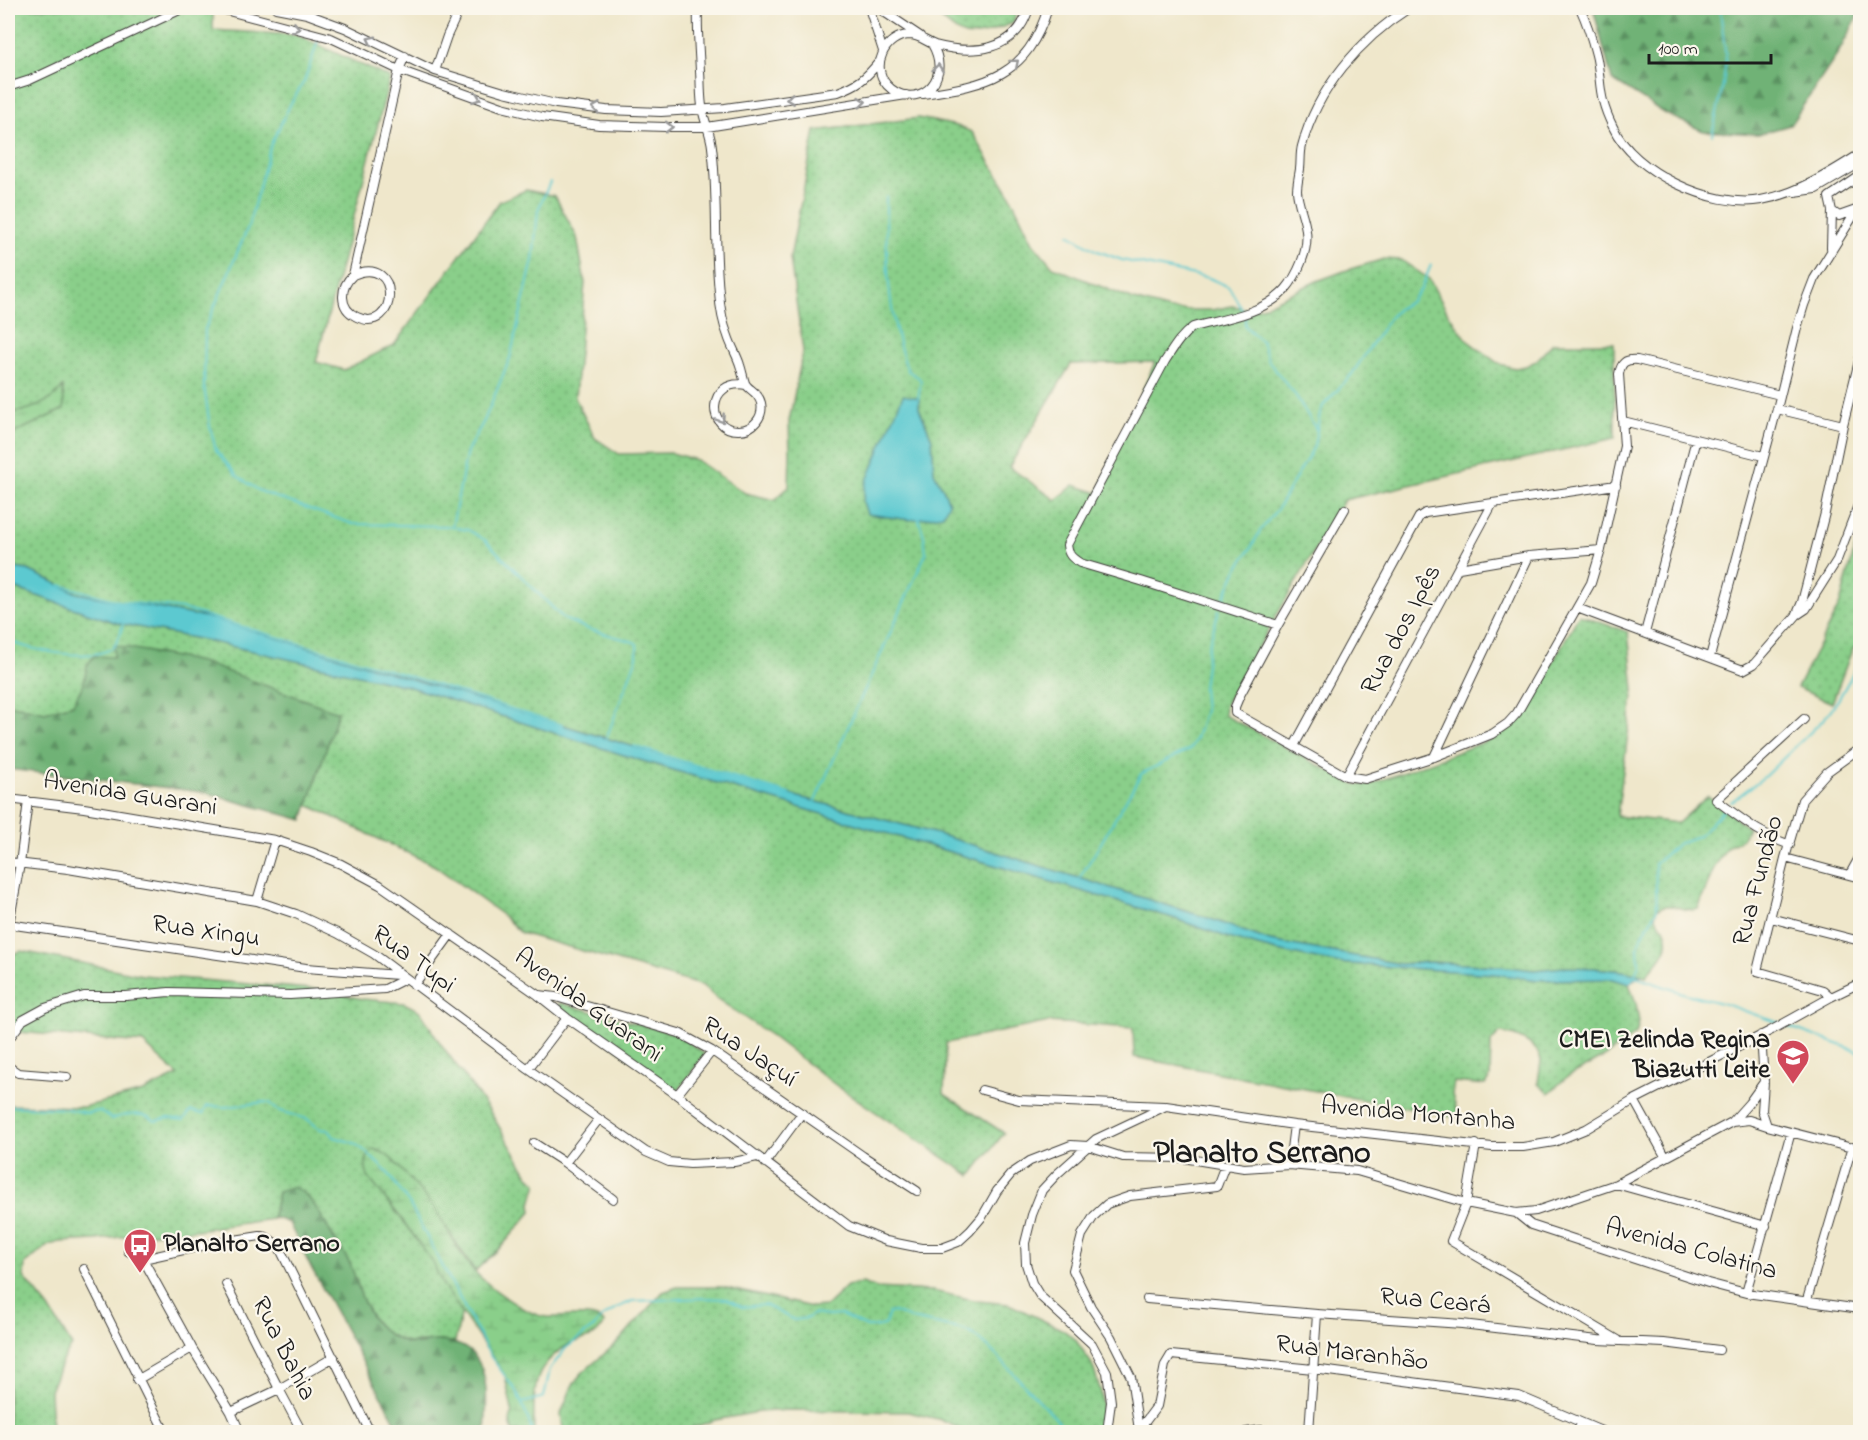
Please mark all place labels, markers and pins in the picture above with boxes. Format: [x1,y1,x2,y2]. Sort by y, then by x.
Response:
place label: CMEI Zelinda Regina Biazutti Leite [1559,1022,1771,1090]
school or university icon: CMEI Zelinda Regina Biazutti Leite [1775,1038,1811,1085]
place label: Planalto Serrano [163,1226,340,1264]
bus stop icon: Planalto Serrano [122,1227,158,1274]

